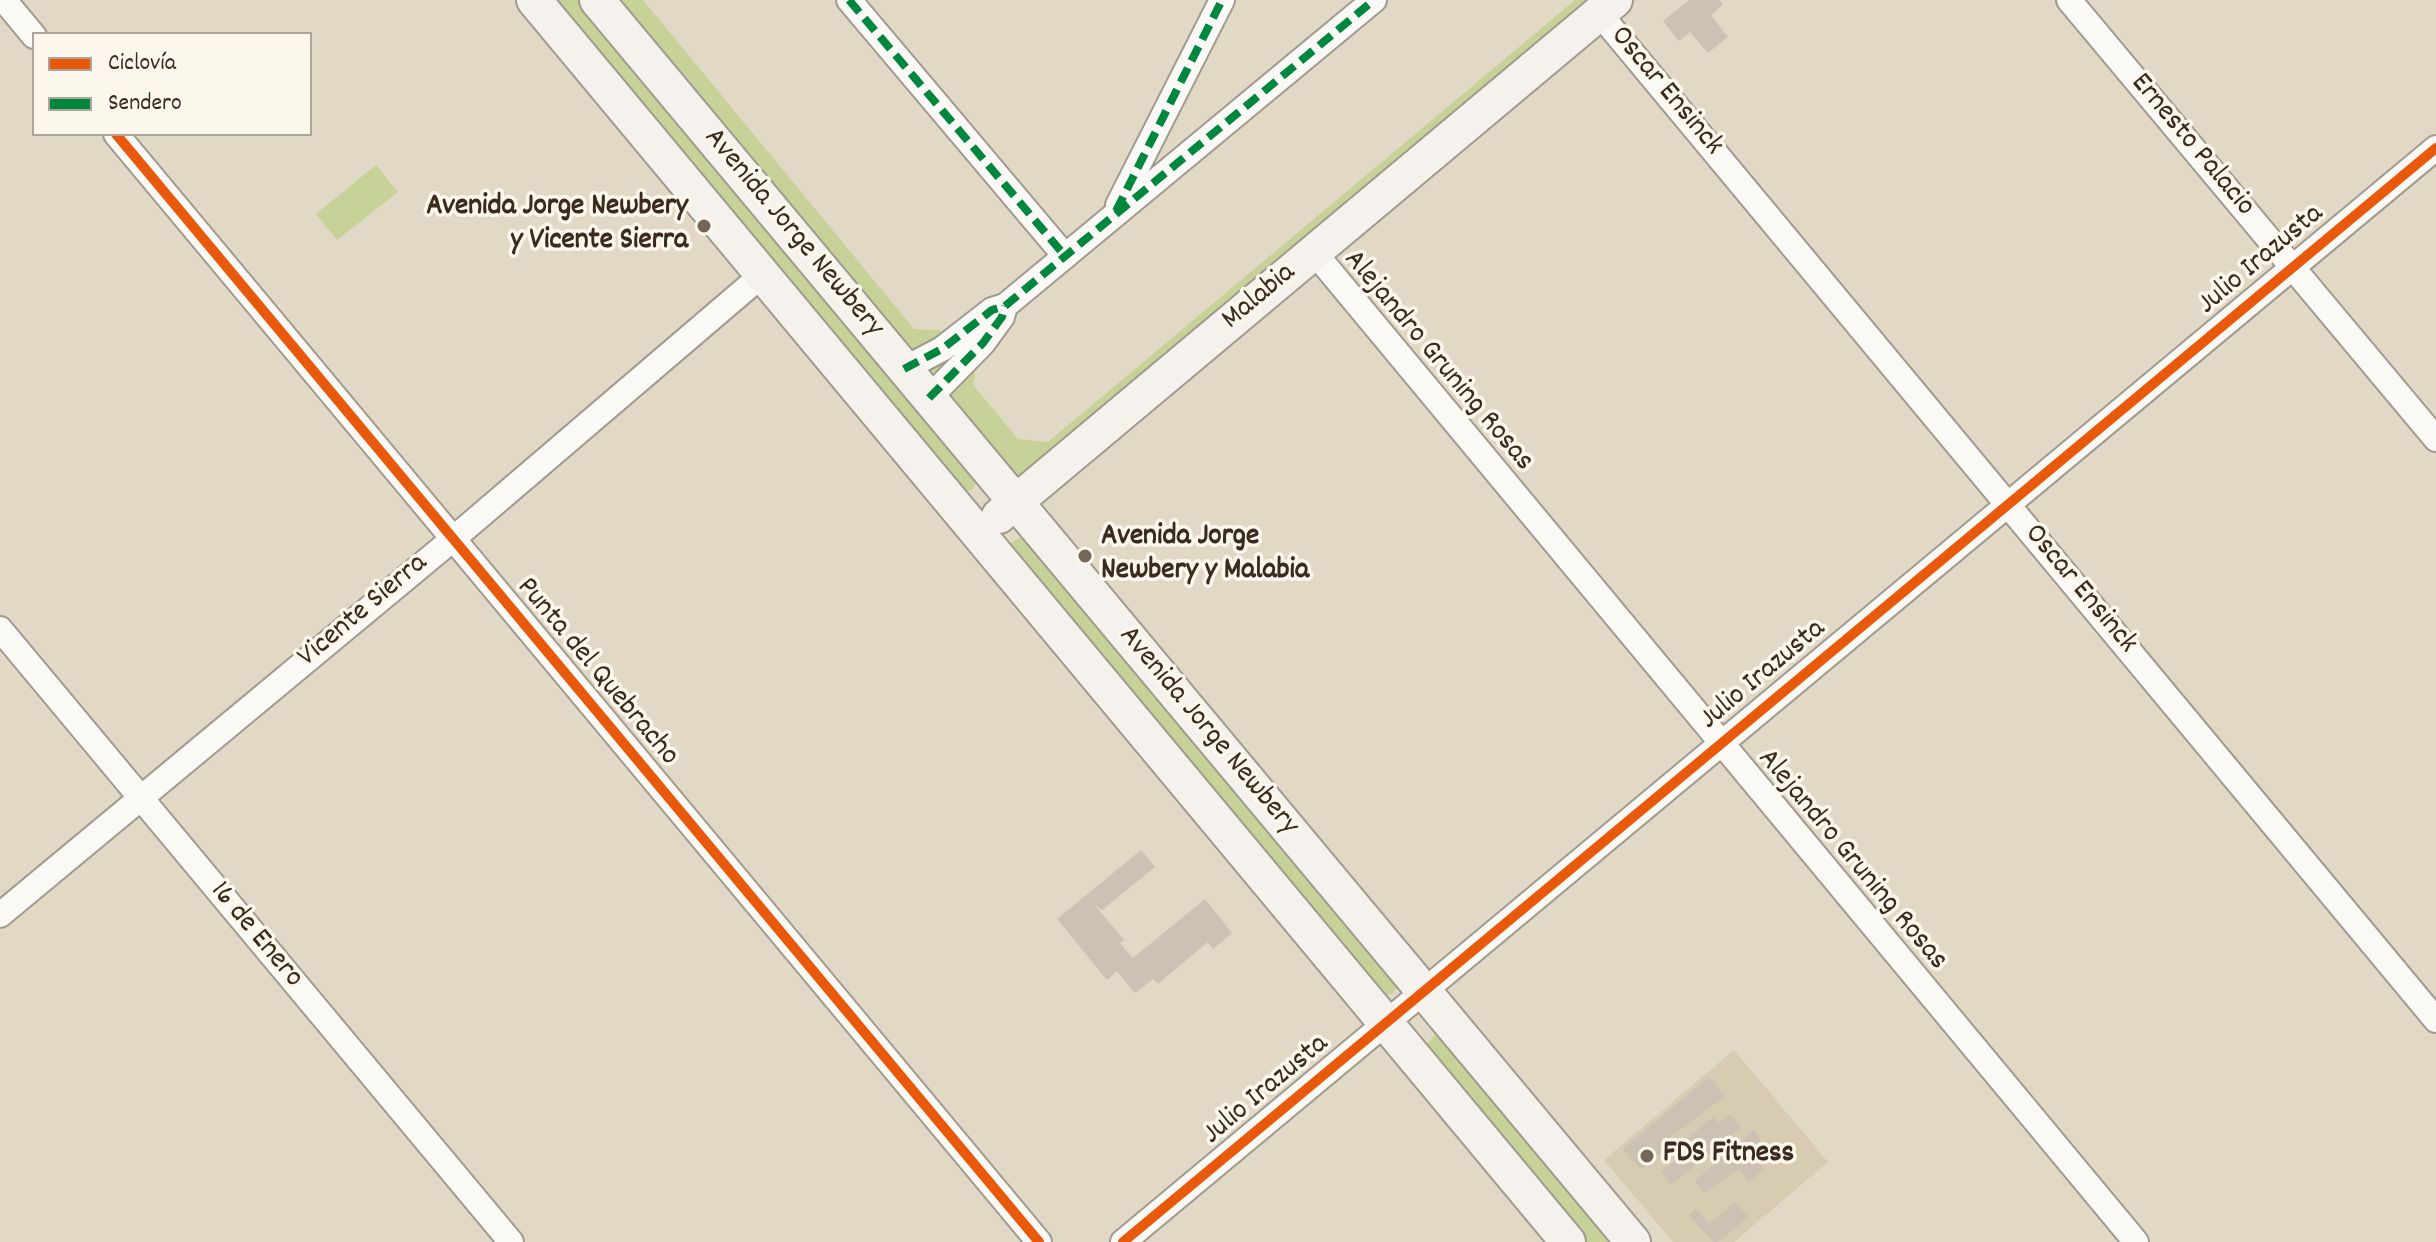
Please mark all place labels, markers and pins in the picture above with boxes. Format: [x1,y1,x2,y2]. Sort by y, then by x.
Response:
place label: Avenida Jorge Newbery y Vicente Sierra [426,191,688,262]
marker: Avenida Jorge Newbery y Vicente Sierra [695,217,713,235]
place label: Avenida Jorge Newbery y Malabia [1101,521,1309,592]
marker: Avenida Jorge Newbery y Malabia [1076,547,1094,565]
place label: FDS Fitness [1663,1138,1794,1174]
marker: FDS Fitness [1638,1147,1656,1165]

